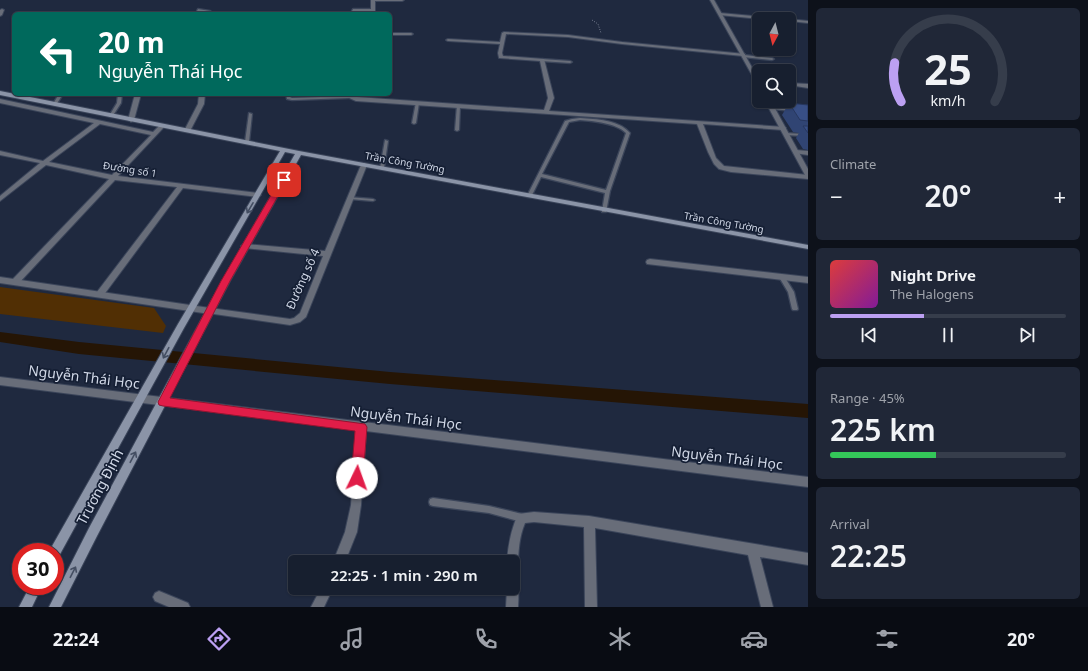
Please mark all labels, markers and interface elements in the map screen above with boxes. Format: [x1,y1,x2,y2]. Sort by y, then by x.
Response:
north arrow [752,12,796,56]
map controls [752,12,796,108]
text: 20 m [98,23,165,61]
icon: left [32,28,84,80]
text: 25 [924,41,972,97]
text: Nguyễn Thái Học [98,59,242,83]
button: search [752,64,796,108]
text: km/h [930,90,966,109]
street label: Trần Công Tường [364,148,446,176]
text: Climate [830,155,876,173]
street label: Đường số 1 [102,158,158,180]
pin [267,163,301,197]
icon: arrive [273,169,295,191]
text: 20° [924,175,972,216]
text: − [830,181,843,211]
text: + [1053,181,1066,211]
one-way arrow [245,202,253,214]
street label: Trần Công Tường [683,208,765,236]
street label: Đường số 4 [282,245,324,312]
text: Night Drive [890,265,976,285]
text: The Halogens [890,285,974,303]
icon: previous [858,324,880,346]
icon: pause [937,324,959,346]
icon: next [1016,324,1038,346]
one-way arrow [162,347,170,359]
street label: Nguyễn Thái Học [27,360,141,393]
text: Range · 45% [830,389,905,407]
street label: Nguyễn Thái Học [349,401,463,434]
text: 225 km [830,409,936,450]
street label: Nguyễn Thái Học [670,441,784,474]
street label: Trương Định [72,446,127,528]
one-way arrow [130,451,137,463]
position arrow [336,457,378,499]
text: Arrival [830,515,870,533]
text: 22:25 [830,535,907,576]
speed limit sign: 30 [12,543,64,595]
text: 22:25 · 1 min · 290 m [330,565,478,585]
one-way arrow [69,566,77,578]
icon: directions [205,625,233,653]
icon: music [338,625,366,653]
icon: phone [472,625,500,653]
icon: climate [606,625,634,653]
icon: car [740,625,768,653]
icon: filters [873,625,901,653]
text: 22:24 [53,627,99,651]
text: 20° [1007,627,1035,651]

